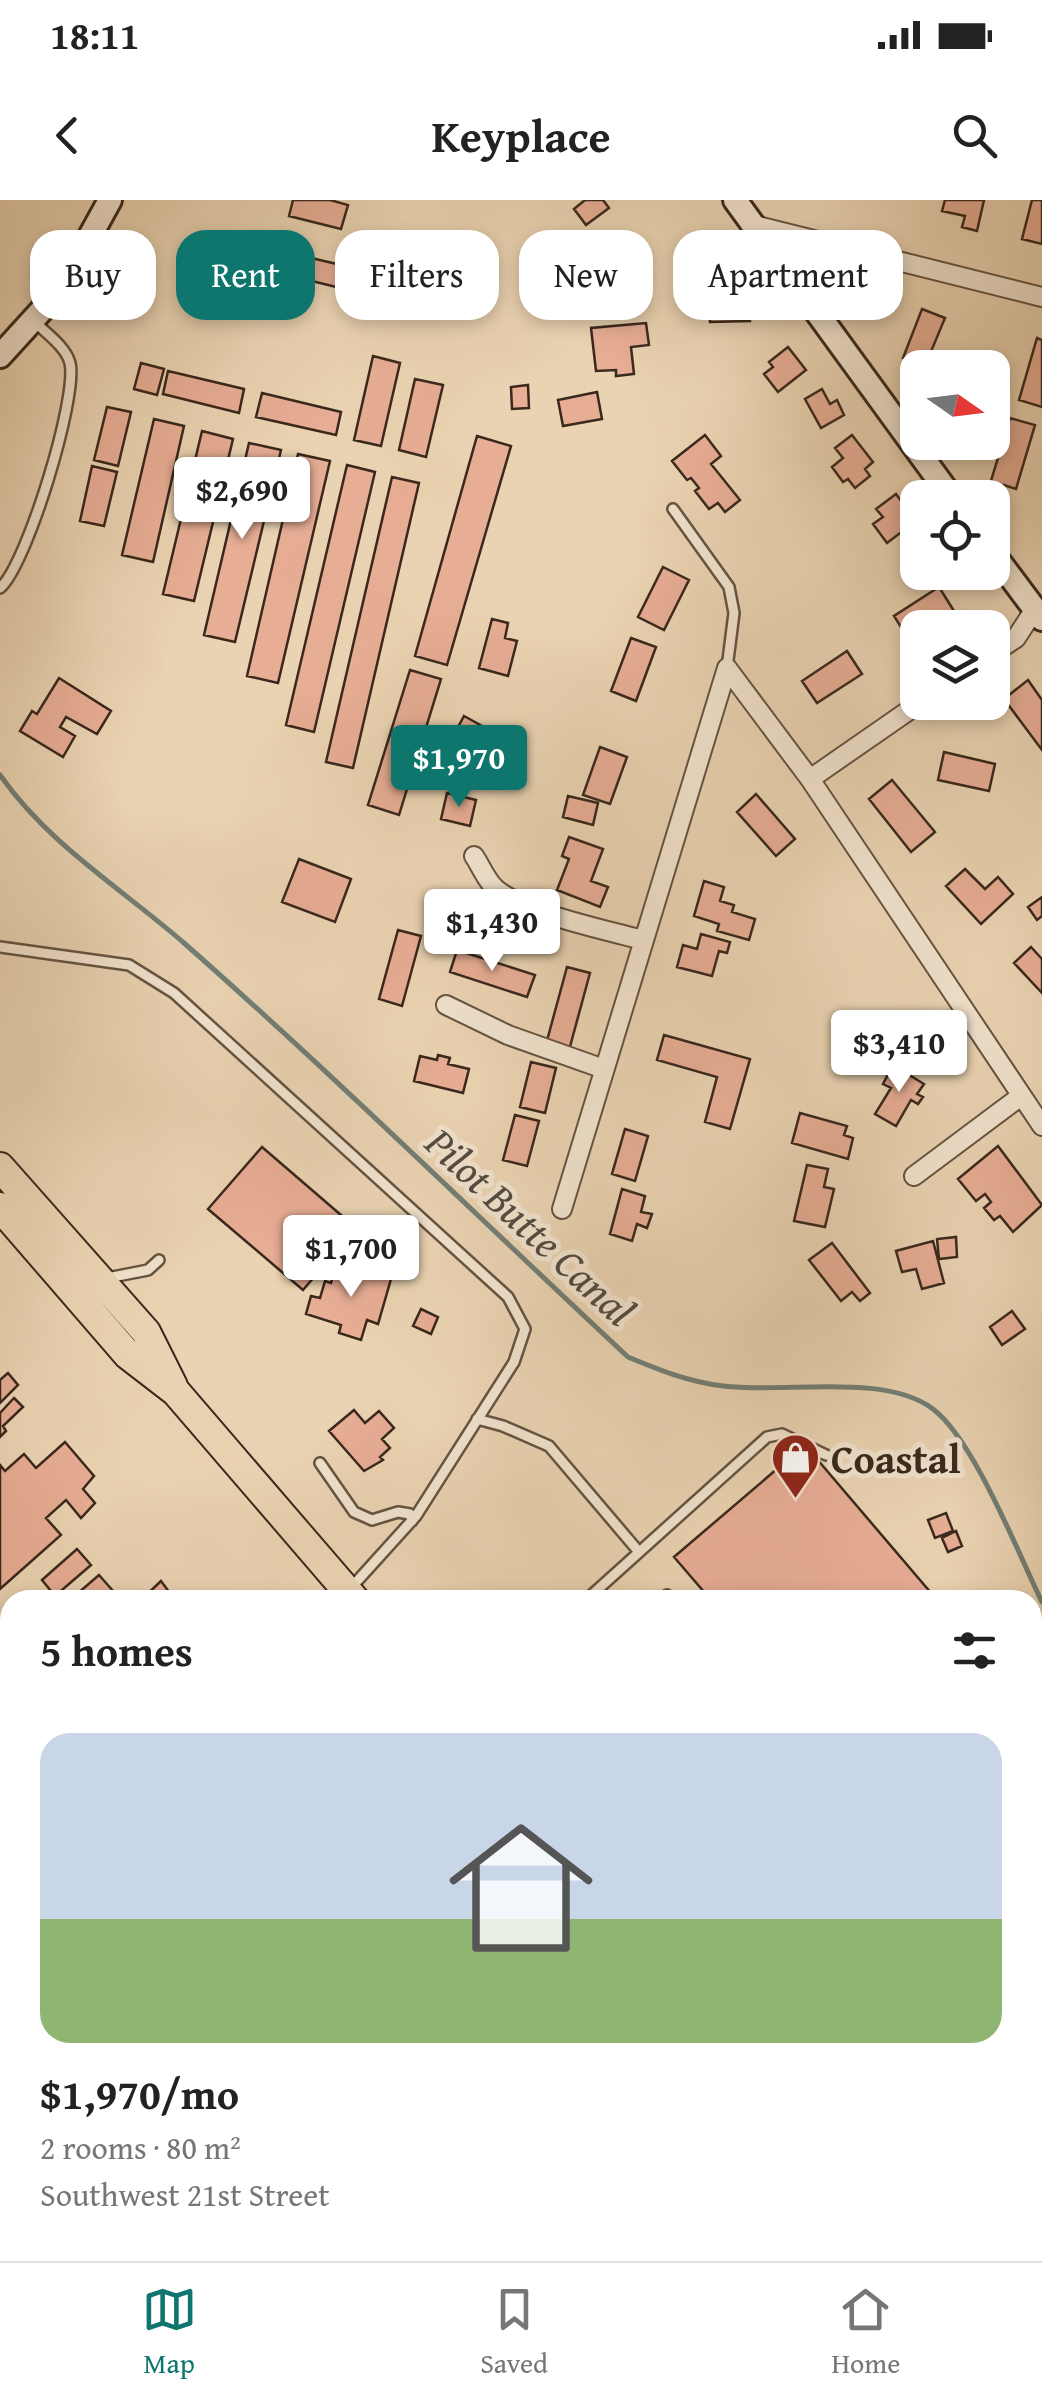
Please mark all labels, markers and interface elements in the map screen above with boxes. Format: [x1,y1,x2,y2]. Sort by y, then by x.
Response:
text: 18:11 [50,7,140,63]
text: Keyplace [431,103,611,168]
icon: back [40,108,95,163]
icon: search [947,108,1002,163]
chip: Buy [30,230,156,320]
chip: Rent [176,230,315,320]
chip: Filters [335,230,499,320]
chip: New [519,230,653,320]
chip: Apartment [673,230,903,320]
north arrow [900,350,1010,460]
map controls [900,350,1010,720]
pin: $2,690 [161,457,323,542]
text: $2,690 [196,466,288,513]
button: locate [900,480,1010,590]
button: layers [900,610,1010,720]
pin: $1,970 [378,725,540,810]
text: $1,970 [413,734,505,781]
pin: $1,430 [411,889,573,974]
text: $1,430 [446,898,538,945]
pin: $3,410 [818,1010,980,1095]
text: $3,410 [853,1019,945,1066]
water label: Pilot Butte Canal [412,1112,649,1339]
pin: $1,700 [270,1215,432,1300]
text: $1,700 [305,1224,397,1271]
place label: Coastal [831,1429,961,1488]
shop icon: Coastal [770,1432,822,1500]
text: 5 homes [40,1620,193,1681]
icon: filters [947,1623,1002,1678]
icon: home [431,1798,611,1978]
text: $1,970/mo [40,2063,239,2124]
text: 2 rooms · 80 m² [40,2124,241,2171]
text: Southwest 21st Street [40,2171,329,2218]
tab: Map [142,2282,197,2383]
tab: Saved [480,2282,548,2383]
tab: Home [831,2282,900,2383]

